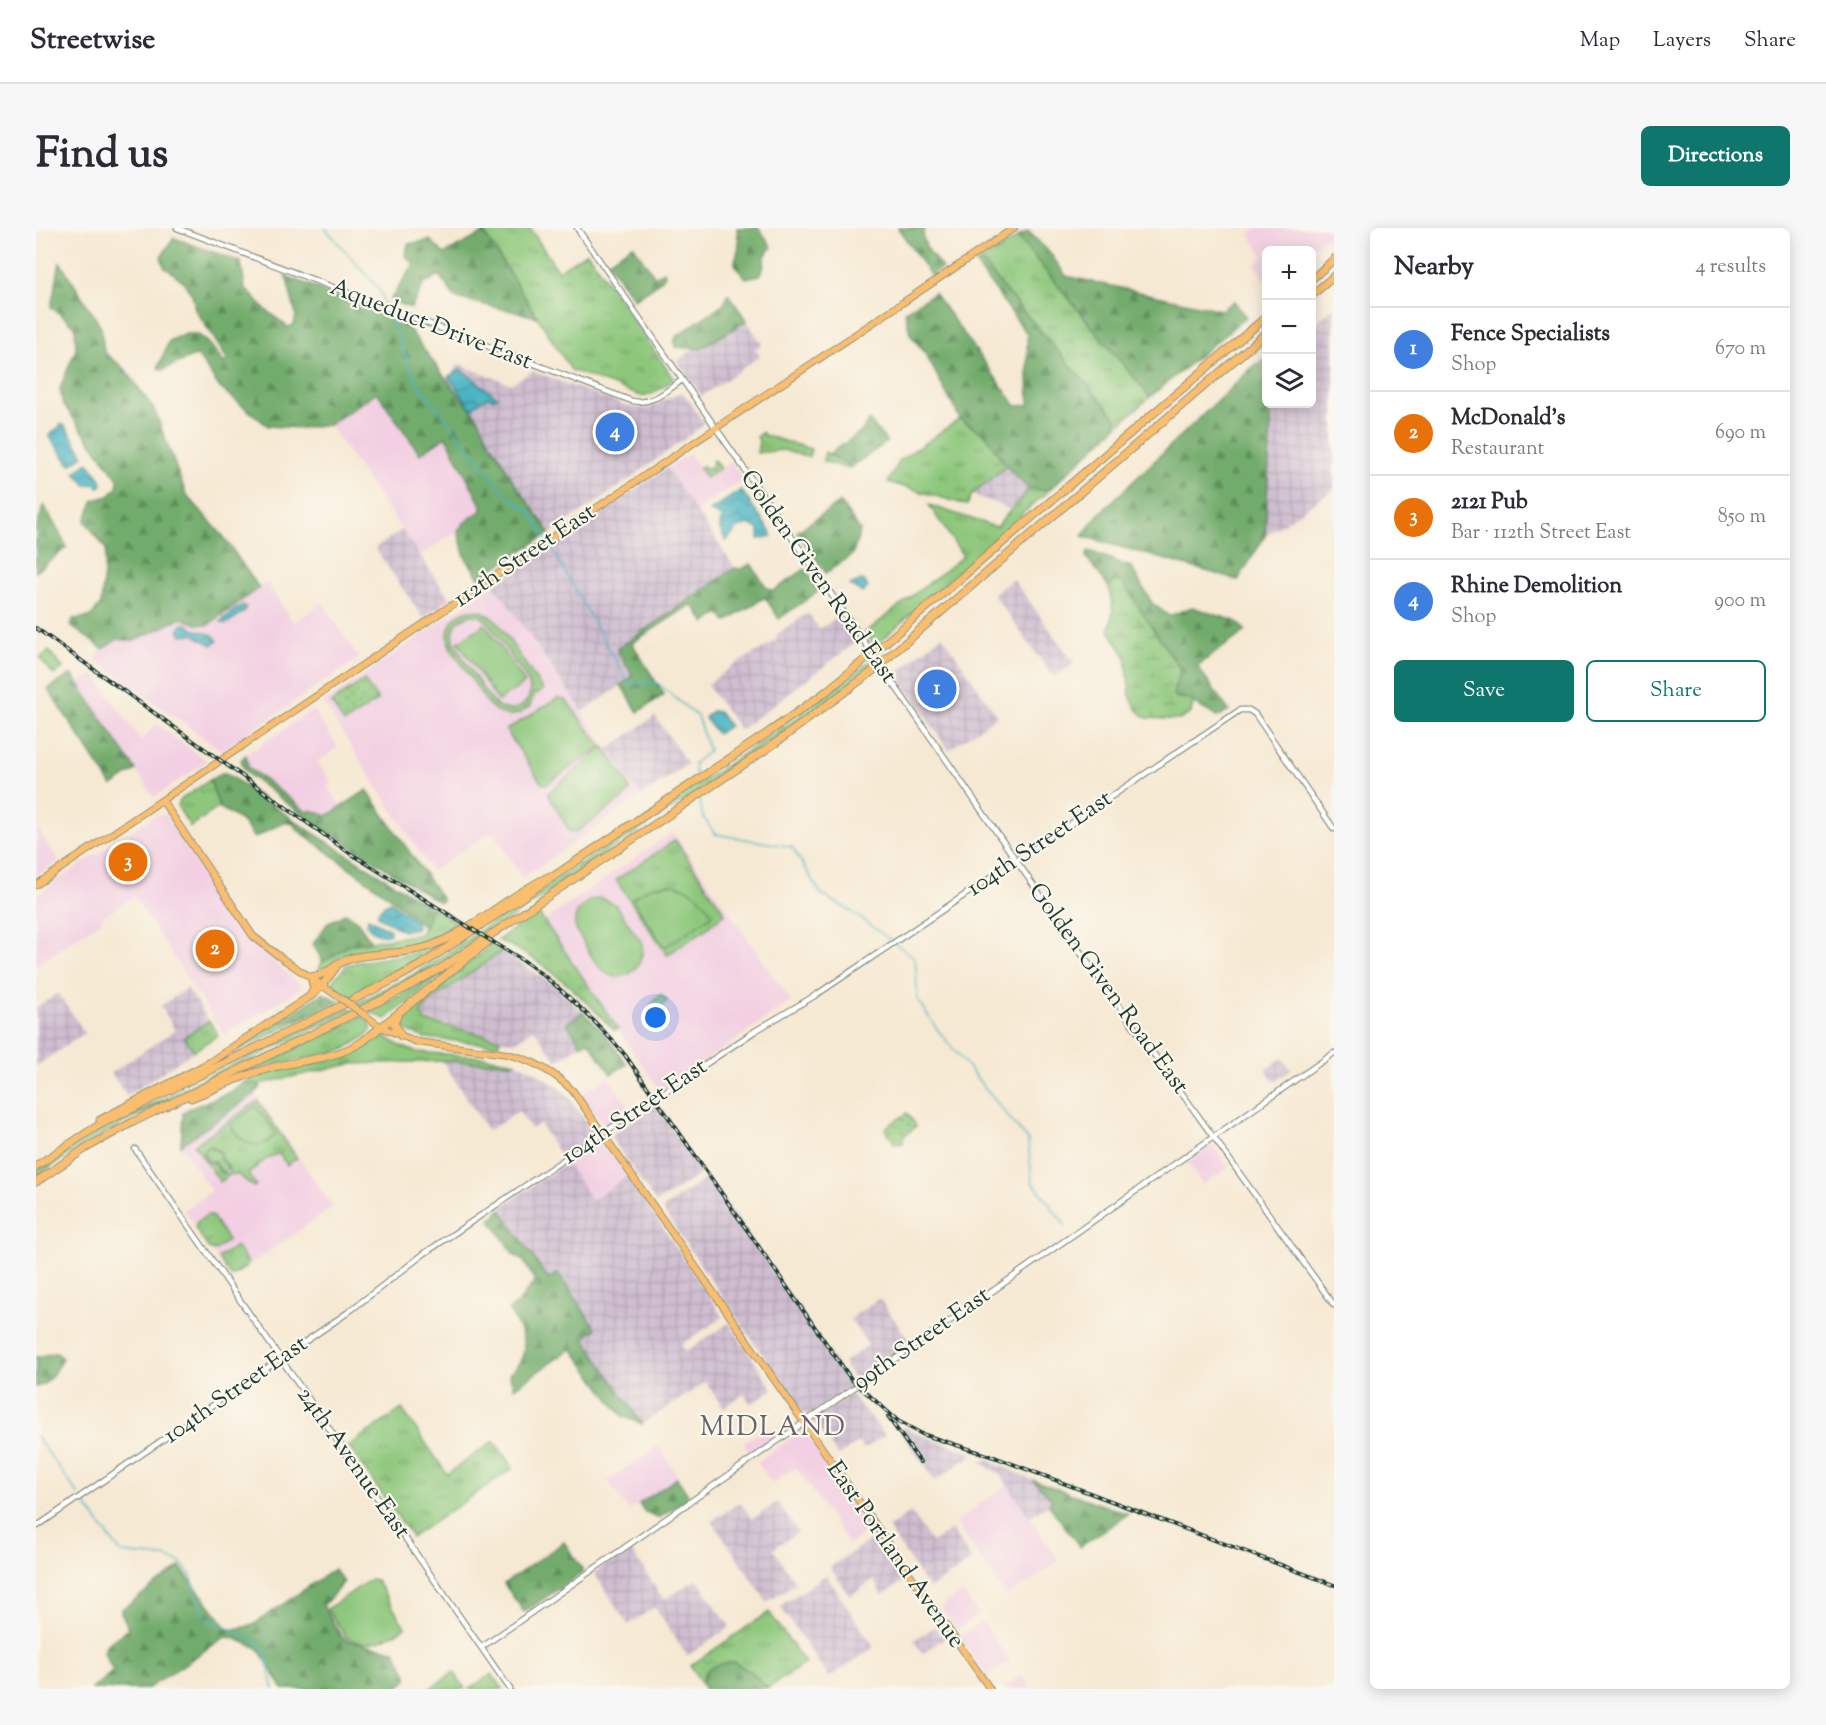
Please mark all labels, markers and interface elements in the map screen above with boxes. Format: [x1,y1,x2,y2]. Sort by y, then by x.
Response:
text: Streetwise [30,21,155,61]
text: Map [1580,26,1620,56]
text: Layers [1653,26,1711,56]
text: Share [1744,26,1796,56]
text: Find us [36,126,168,186]
button: Directions [1641,126,1790,186]
map controls [1262,246,1316,408]
button: + [1262,246,1316,300]
text: Nearby [1394,249,1474,286]
text: 4 results [1695,253,1766,282]
street label: Aqueduct Drive East [325,271,537,379]
button: − [1262,300,1316,354]
text: Fence Specialists [1451,319,1610,351]
text: 1 [1410,335,1417,364]
text: 670 m [1715,335,1766,364]
text: Shop [1451,351,1496,380]
button: layers [1262,354,1316,408]
text: McDonald's [1451,403,1565,435]
pin: 4 [596,410,634,454]
text: 2 [1409,419,1418,448]
text: 690 m [1715,419,1766,448]
text: Restaurant [1451,435,1544,464]
street label: Golden Given Road East [731,463,905,691]
text: 2121 Pub [1451,487,1528,519]
street label: 112th Street East [447,496,603,616]
text: 3 [1409,503,1418,532]
text: 850 m [1718,503,1766,532]
text: Bar · 112th Street East [1451,519,1631,548]
text: Rhine Demolition [1451,571,1622,603]
text: 4 [1408,587,1419,616]
text: 900 m [1714,587,1766,616]
text: Shop [1451,603,1496,632]
button: Save [1394,660,1574,722]
button: Share [1586,660,1766,722]
pin: 1 [918,666,956,712]
street label: 104th Street East [960,783,1120,905]
pin: 3 [108,840,148,884]
street label: Golden Given Road East [1020,876,1196,1102]
pin: 2 [196,926,234,972]
your location [641,1003,670,1032]
street label: 104th Street East [555,1051,715,1173]
street label: 99th Street East [846,1279,998,1399]
street label: 104th Street East [157,1328,315,1452]
street label: 24th Avenue East [288,1380,418,1546]
district label: MIDLAND [700,1409,846,1448]
street label: East Portland Avenue [817,1454,973,1656]

